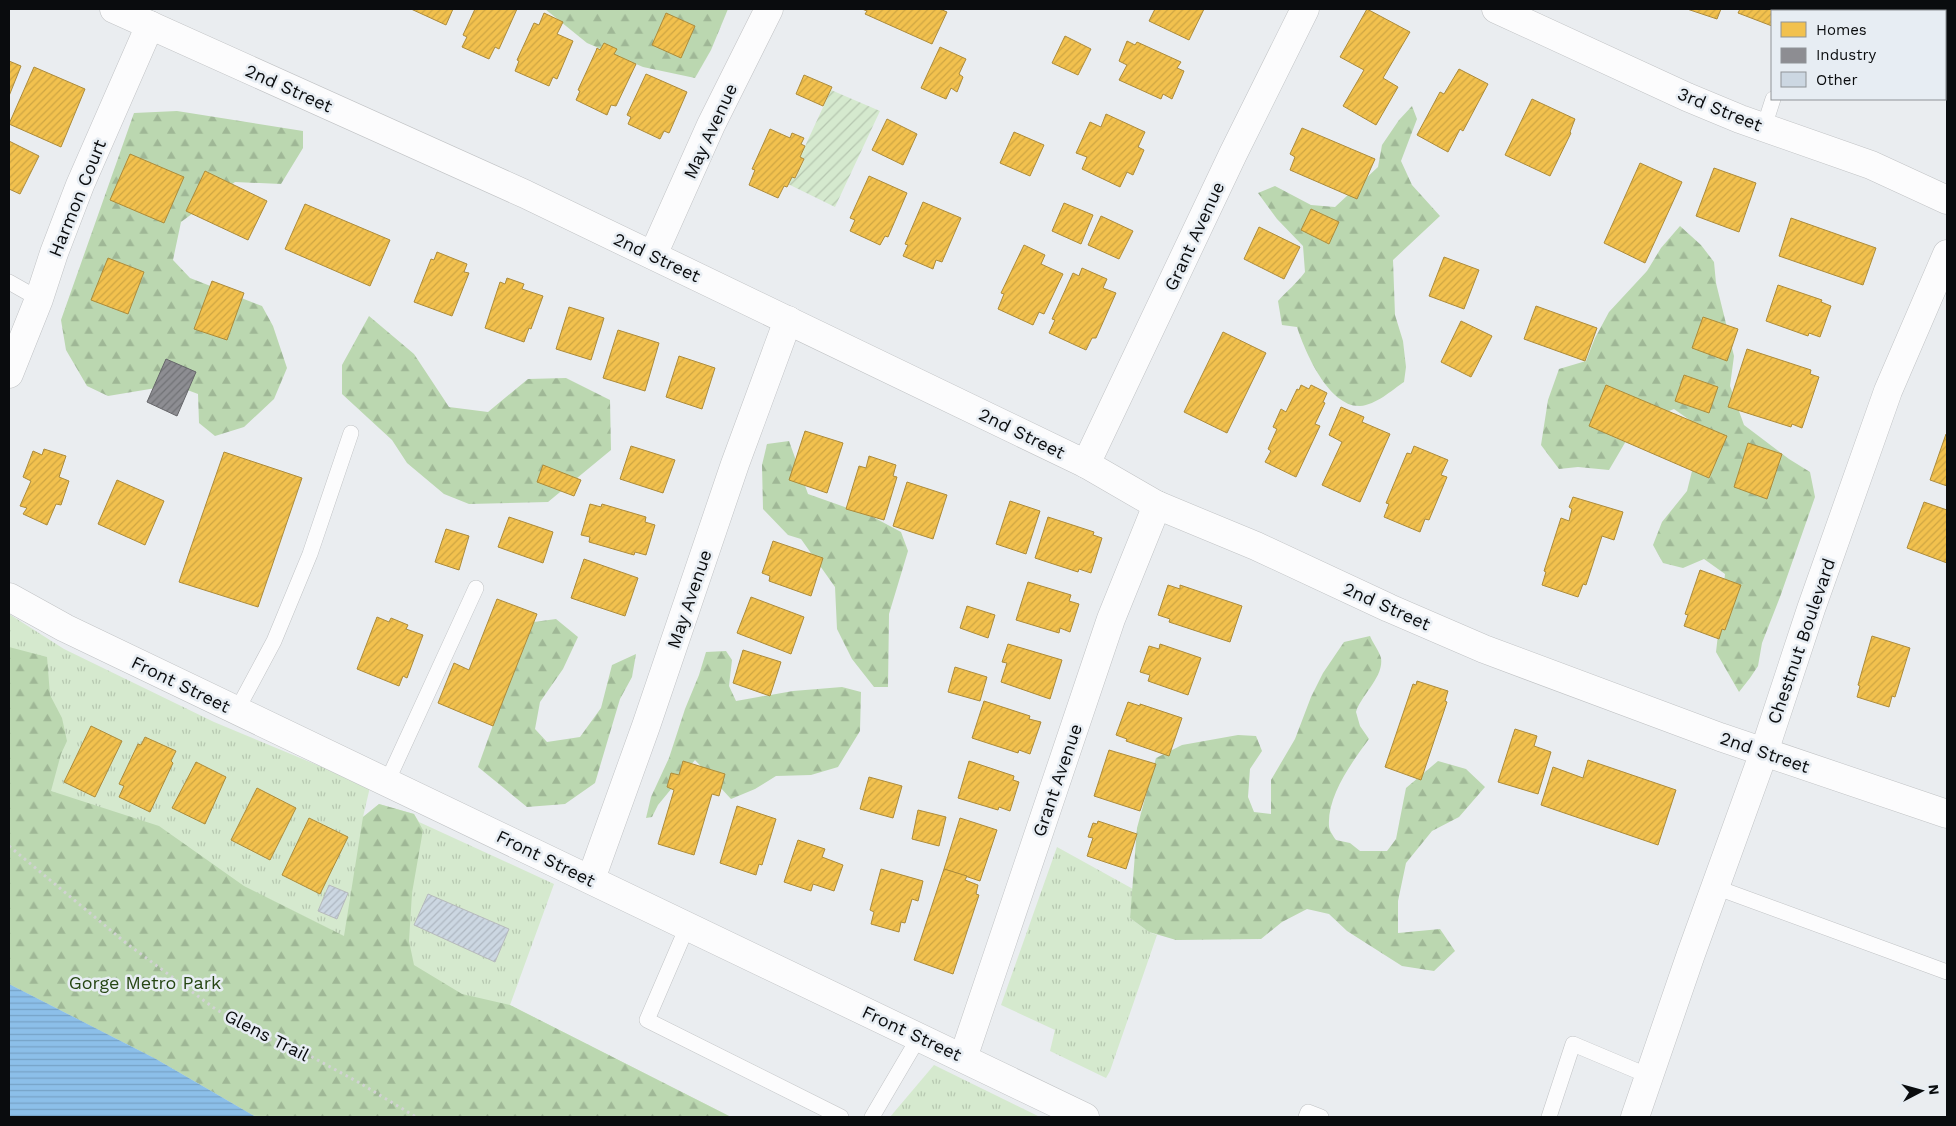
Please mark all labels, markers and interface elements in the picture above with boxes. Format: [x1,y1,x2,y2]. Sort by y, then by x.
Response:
legend [1771,10,1946,100]
text: Homes [1816,21,1867,39]
text: Industry [1816,46,1877,64]
street label: 2nd Street [242,59,336,117]
text: Other [1816,71,1858,89]
street label: May Avenue [679,80,741,182]
street label: 3rd Street [1675,83,1766,136]
street label: Harmon Court [44,136,110,260]
street label: Grant Avenue [1160,178,1228,294]
street label: 2nd Street [610,228,704,286]
street label: 2nd Street [975,403,1069,463]
street label: May Avenue [662,547,716,651]
street label: Chestnut Boulevard [1763,555,1839,727]
street label: 2nd Street [1340,577,1434,635]
street label: Front Street [128,651,234,717]
street label: Grant Avenue [1028,721,1086,839]
street label: 2nd Street [1717,727,1813,777]
street label: Front Street [493,825,599,891]
park label: Gorge Metro Park [69,972,221,993]
street label: Front Street [859,1001,965,1065]
street label: Glens Trail [221,1005,313,1066]
north arrow [1896,1066,1946,1116]
text: N [1925,1084,1942,1096]

